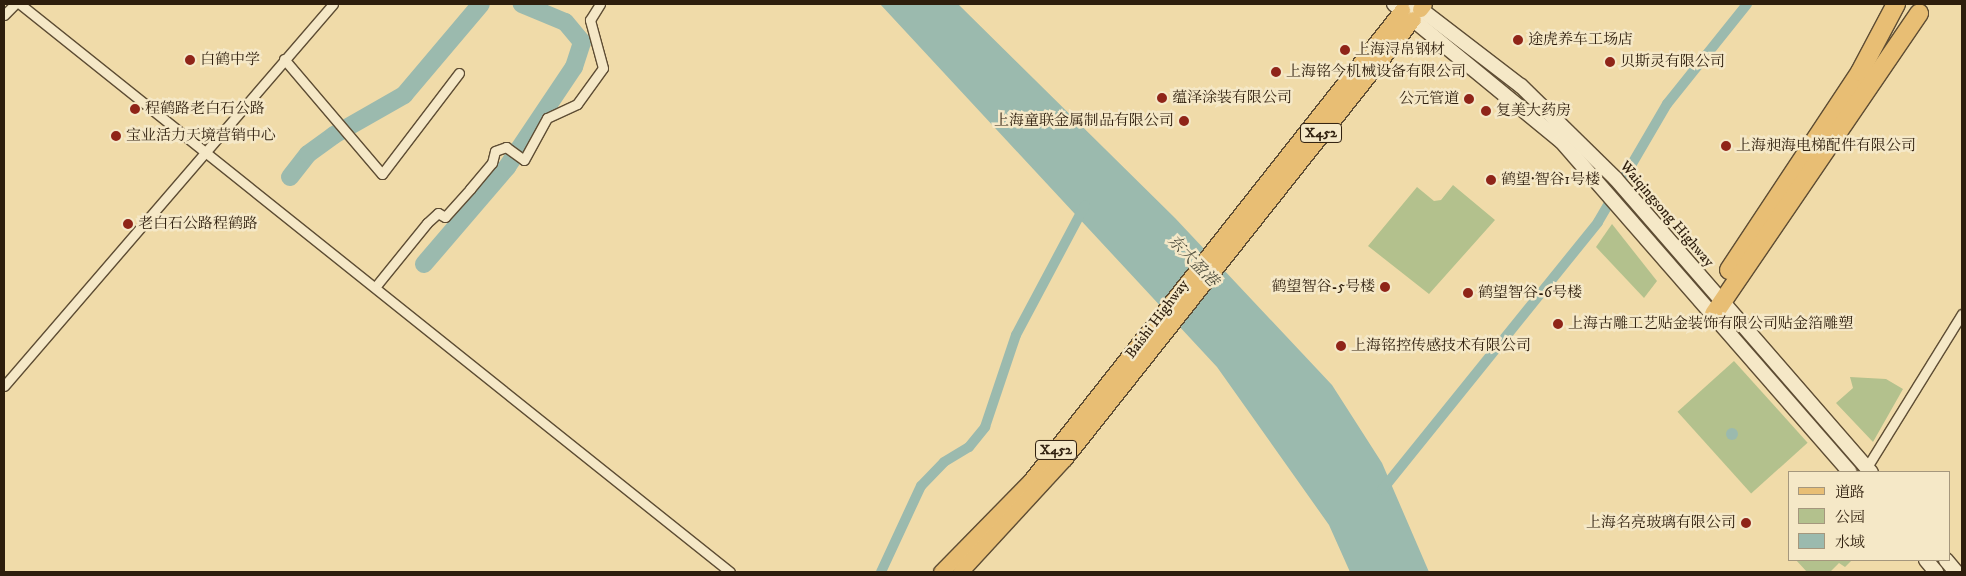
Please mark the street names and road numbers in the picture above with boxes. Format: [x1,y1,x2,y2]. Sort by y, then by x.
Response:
road number: X452 [1300,122,1342,144]
street label: Waiqingsong Highway [1616,157,1718,271]
street label: Baishi Highway [1121,276,1193,362]
road number: X452 [1035,438,1077,462]

